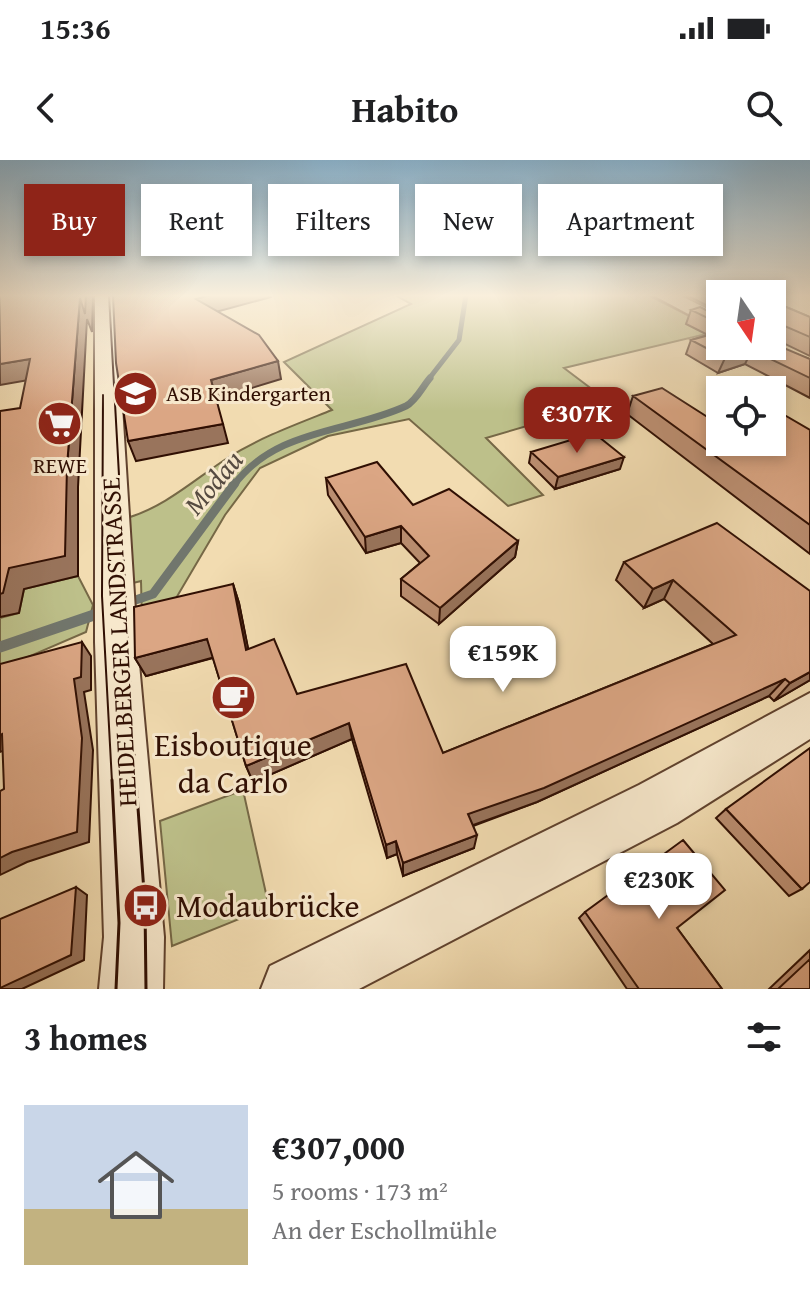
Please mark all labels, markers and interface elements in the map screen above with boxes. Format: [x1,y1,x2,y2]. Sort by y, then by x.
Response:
text: 15:36 [40,6,111,50]
text: Habito [351,82,459,135]
icon: back [24,86,68,130]
icon: search [742,86,786,130]
chip: Buy [24,184,125,256]
chip: Rent [141,184,252,256]
chip: Filters [268,184,399,256]
chip: New [415,184,522,256]
chip: Apartment [538,184,723,256]
north arrow [706,280,786,360]
map controls [706,280,786,456]
school or university icon: ASB Kindergarten [111,369,159,417]
button: locate [706,376,786,456]
place label: ASB Kindergarten [166,377,332,409]
pin: €307K [521,387,633,455]
text: €307K [542,393,612,432]
supermarket icon: REWE [36,400,84,448]
water label: Modau [173,440,252,523]
place label: REWE [33,449,87,481]
street label: HEIDELBERGER LANDSTRASSE [90,476,147,808]
pin: €159K [447,626,559,694]
text: €159K [468,632,538,671]
cafe icon: Eisboutique da Carlo [209,674,257,722]
place label: Eisboutique da Carlo [154,721,312,805]
pin: €230K [603,853,715,921]
text: €230K [624,859,694,898]
bus stop icon: Modaubrücke [121,882,169,930]
place label: Modaubrücke [176,882,359,929]
text: 3 homes [24,1013,148,1062]
icon: filters [742,1015,786,1059]
text: €307,000 [272,1122,405,1171]
icon: home [88,1137,184,1233]
text: 5 rooms · 173 m² [272,1171,448,1210]
text: An der Eschollmühle [272,1210,497,1249]

